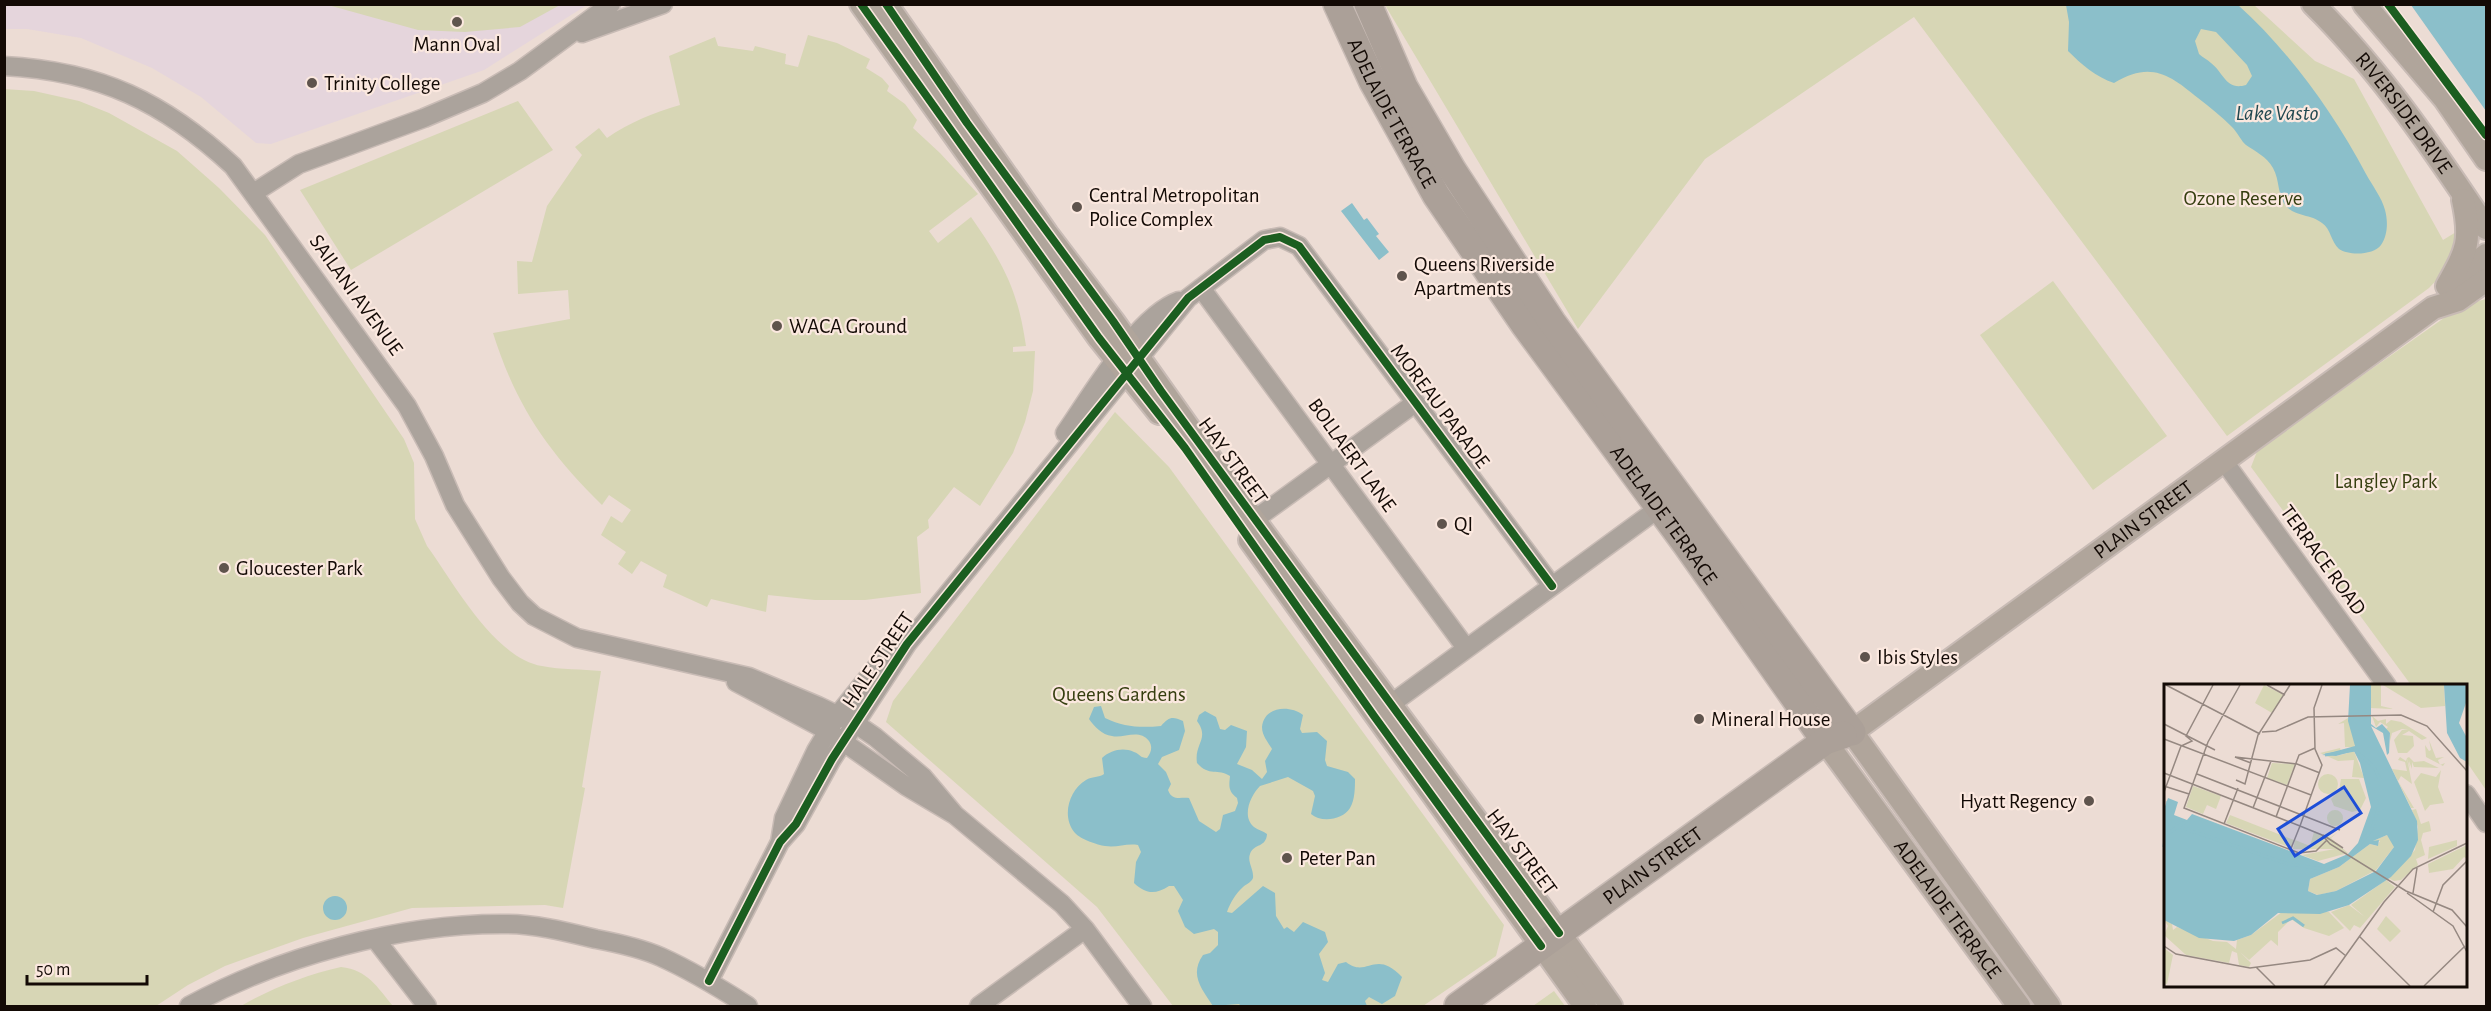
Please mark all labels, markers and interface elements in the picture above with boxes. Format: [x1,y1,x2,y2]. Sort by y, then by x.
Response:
marker: Mann Oval [450,15,464,29]
place label: Mann Oval [413,34,501,55]
street label: ADELAIDE TERRACE [1344,35,1440,191]
street label: RIVERSIDE DRIVE [2352,48,2456,177]
place label: Trinity College [324,73,440,94]
marker: Trinity College [305,76,319,90]
water label: Lake Vasto [2236,102,2318,124]
place label: Central Metropolitan Police Complex [1089,185,1260,230]
park label: Ozone Reserve [2183,188,2303,209]
marker: Central Metropolitan Police Complex [1070,200,1084,214]
street label: SAILANI AVENUE [305,231,407,359]
place label: Queens Riverside Apartments [1414,254,1555,299]
marker: Queens Riverside Apartments [1395,269,1409,283]
place label: WACA Ground [789,316,907,337]
marker: WACA Ground [770,319,784,333]
street label: MOREAU PARADE [1387,340,1493,472]
street label: BOLLAERT LANE [1304,394,1400,516]
street label: HAY STREET [1194,414,1272,508]
street label: ADELAIDE TERRACE [1607,441,1721,588]
park label: Langley Park [2335,471,2438,492]
street label: PLAIN STREET [2090,476,2197,563]
street label: TERRACE ROAD [2276,501,2370,619]
place label: QI [1454,514,1473,535]
marker: QI [1435,517,1449,531]
place label: Gloucester Park [236,558,363,579]
marker: Gloucester Park [217,561,231,575]
street label: HALE STREET [838,608,918,712]
place label: Ibis Styles [1877,647,1958,668]
marker: Ibis Styles [1858,650,1872,664]
park label: Queens Gardens [1052,684,1186,705]
inset map [2164,684,2467,987]
place label: Mineral House [1711,709,1831,730]
marker: Mineral House [1692,712,1706,726]
place label: Hyatt Regency [1960,791,2077,812]
marker: Hyatt Regency [2082,794,2096,808]
street label: HAY STREET [1483,805,1561,899]
street label: PLAIN STREET [1599,823,1706,908]
street label: ADELAIDE TERRACE [1890,836,2005,982]
place label: Peter Pan [1299,848,1376,869]
marker: Peter Pan [1280,851,1294,865]
scale bar [27,948,147,986]
text: 50 m [36,961,70,979]

